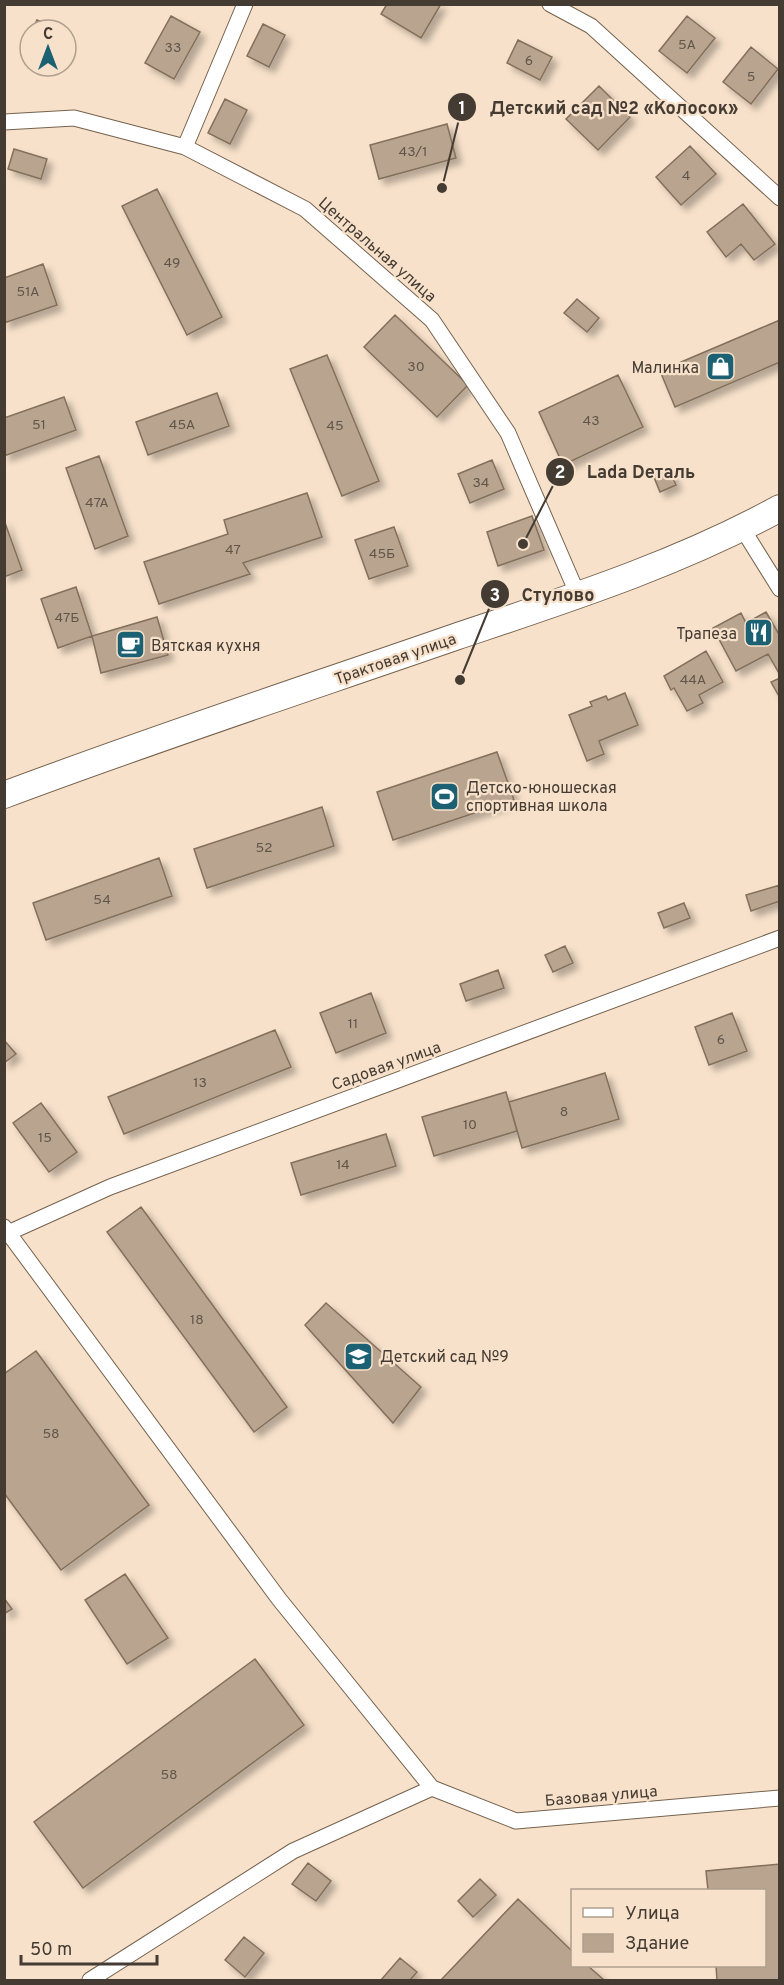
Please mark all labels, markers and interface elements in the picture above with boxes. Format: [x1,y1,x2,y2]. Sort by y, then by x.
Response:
north arrow [18,18,78,78]
text: С [43,25,53,45]
house number: 5А [678,37,696,54]
house number: 33 [165,40,181,57]
house number: 6 [525,53,533,70]
house number: 5 [747,69,755,86]
callout: Детский сад №2 «Колосок» [447,89,750,125]
text: 1 [458,98,466,121]
text: Детский сад №2 «Колосок» [490,98,738,121]
house number: 43/1 [399,144,427,161]
house number: 4 [682,168,690,185]
street label: Центральная улица [313,194,440,307]
house number: 49 [164,255,180,272]
house number: 51А [16,284,40,301]
shop icon: Малинка [704,351,736,383]
house number: 30 [407,359,425,376]
place label: Малинка [632,359,699,379]
house number: 43 [582,413,600,430]
house number: 51 [32,417,46,434]
house number: 45А [169,417,195,434]
house number: 45 [326,418,344,435]
callout: Lada Dеталь [545,454,707,490]
text: 2 [554,462,566,485]
text: Lada Dеталь [587,462,695,485]
house number: 34 [472,475,490,492]
house number: 47А [85,495,109,512]
house number: 47 [225,542,241,559]
house number: 45Б [369,546,395,563]
callout: Стулово [480,576,607,612]
text: 3 [490,585,500,608]
text: Стулово [522,585,594,608]
house number: 47Б [55,610,80,627]
restaurant icon: Трапеза [742,617,774,649]
place label: Трапеза [676,625,737,645]
cafe icon: Вятская кухня [114,629,146,661]
street label: Трактовая улица [332,630,459,690]
place label: Вятская кухня [151,637,261,657]
house number: 44А [680,672,706,689]
place label: Детско-юношеская спортивная школа [466,779,617,817]
sports icon: Детско-юношеская спортивная школа [429,780,461,812]
house number: 52 [255,840,273,857]
house number: 54 [93,892,111,909]
house number: 11 [348,1016,358,1033]
house number: 6 [717,1032,725,1049]
street label: Садовая улица [329,1038,444,1096]
house number: 13 [193,1075,207,1092]
house number: 8 [560,1104,568,1121]
house number: 10 [463,1117,477,1134]
house number: 15 [38,1130,52,1147]
house number: 14 [336,1157,350,1174]
house number: 18 [190,1312,204,1329]
school or university icon: Детский сад №9 [343,1340,375,1372]
place label: Детский сад №9 [380,1348,509,1368]
house number: 58 [42,1426,60,1443]
house number: 58 [160,1767,178,1784]
street label: Базовая улица [544,1782,658,1812]
legend [571,1889,766,1967]
text: Улица [625,1903,679,1926]
scale bar [21,1928,158,1966]
text: Здание [625,1933,689,1956]
text: 50 m [30,1939,72,1962]

